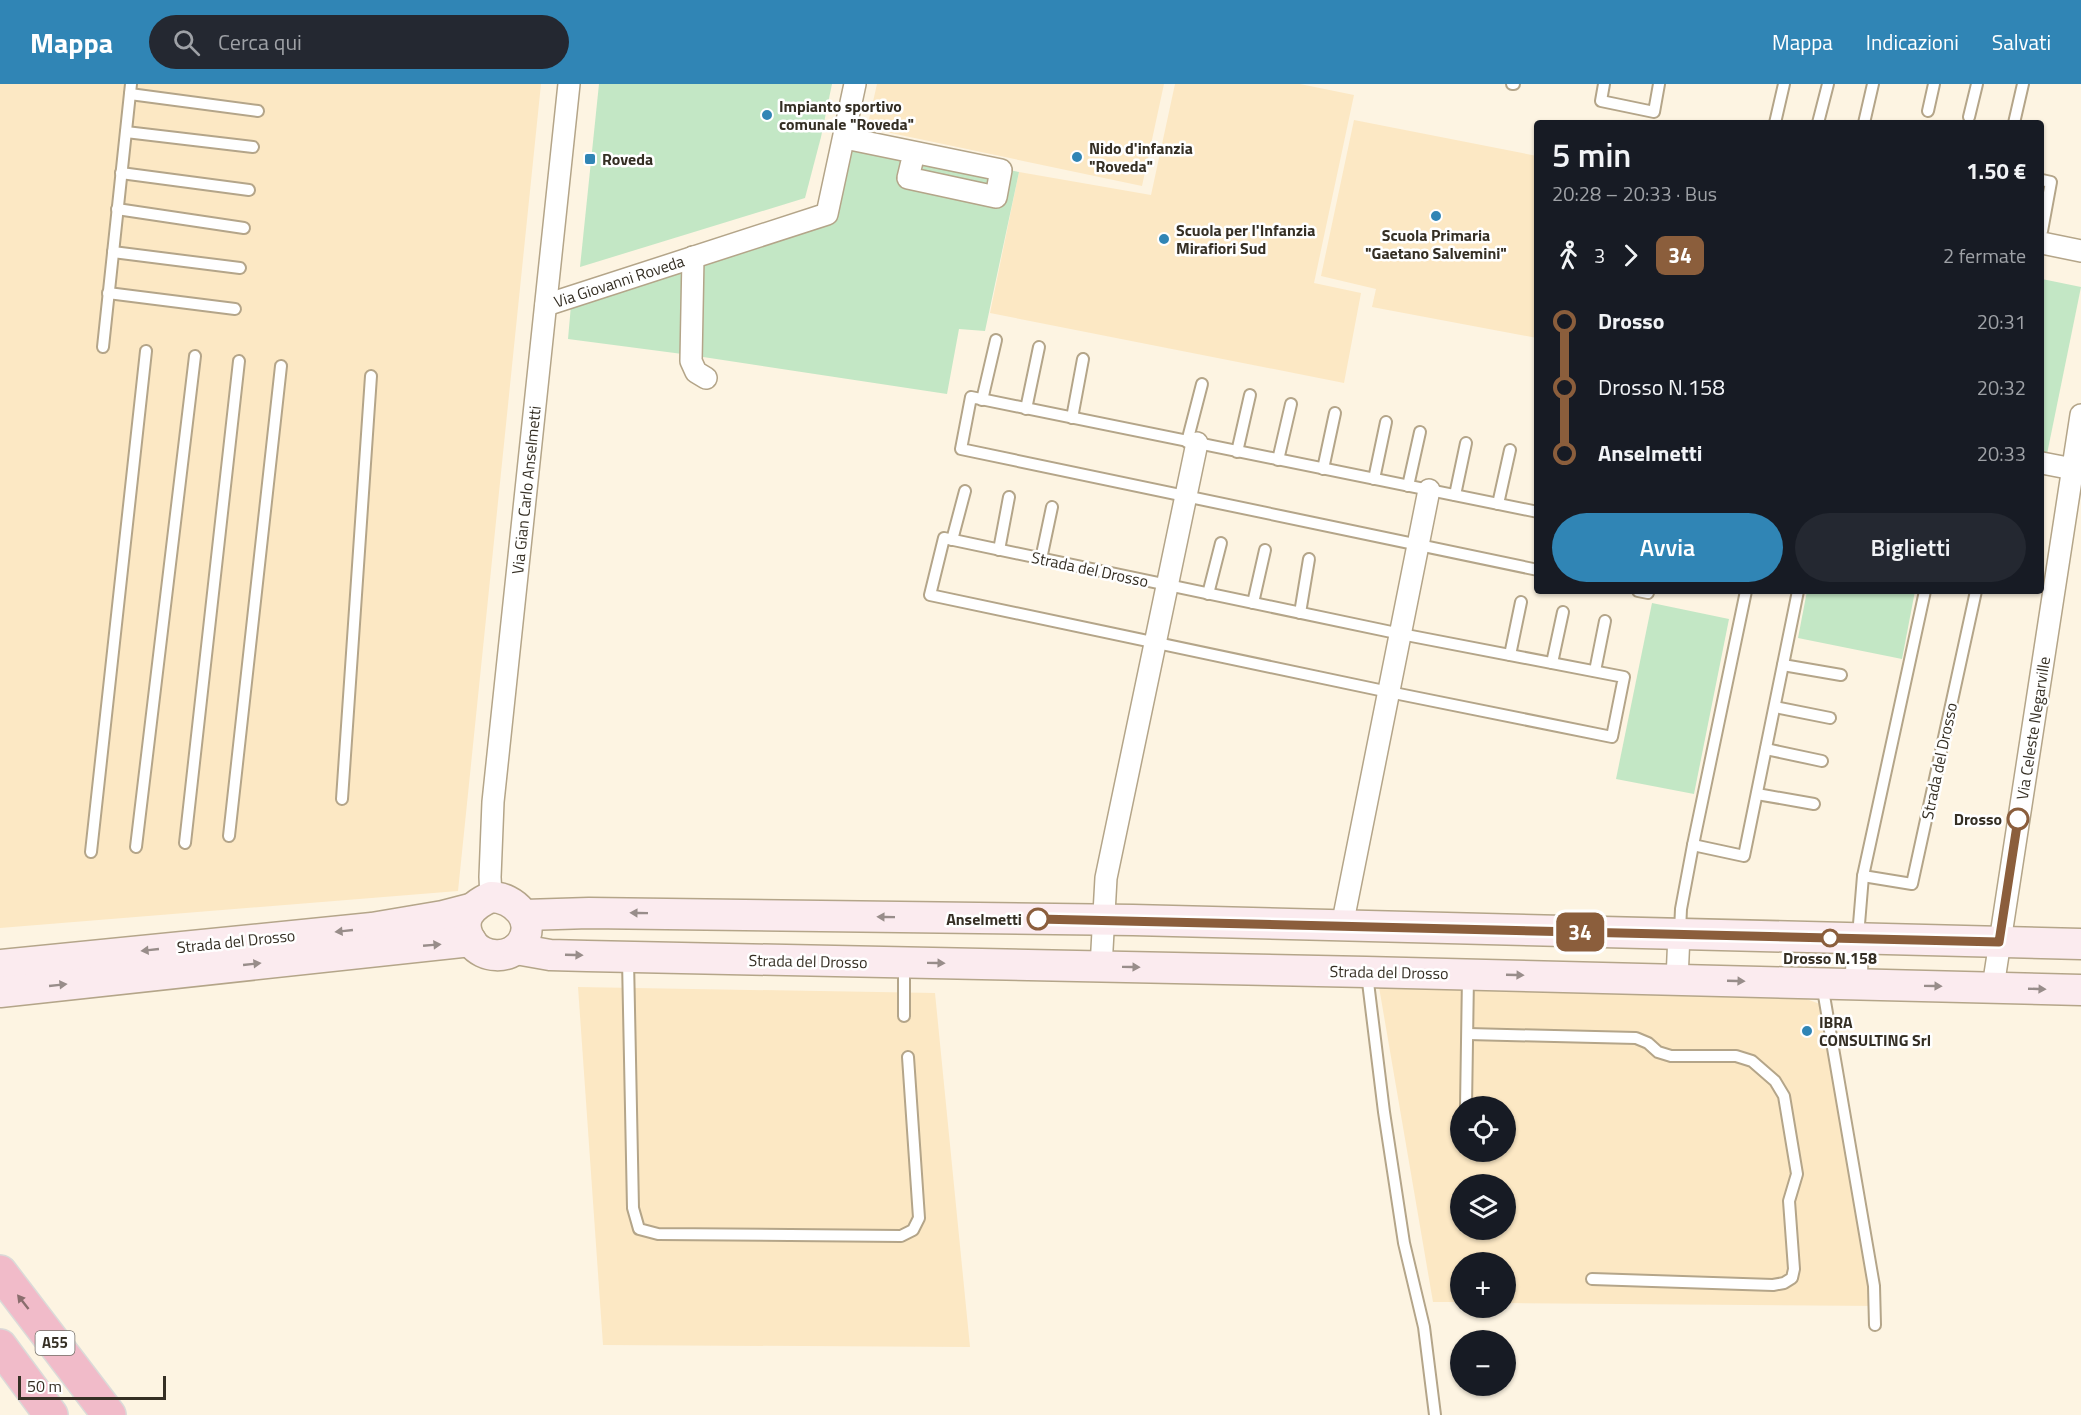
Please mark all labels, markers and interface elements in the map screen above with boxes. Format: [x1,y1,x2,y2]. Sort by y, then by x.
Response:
search box [149,15,569,69]
text: Mappa [30,21,113,64]
text: Cerca qui [218,25,302,59]
icon: search [170,26,203,59]
text: Mappa [1772,26,1833,58]
text: Indicazioni [1866,26,1959,58]
text: Salvati [1992,26,2051,58]
place label: Impianto sportivo comunale "Roveda" [779,94,914,136]
marker: Impianto sportivo comunale "Roveda" [760,108,774,122]
text: 5 min [1552,130,1631,180]
place label: Nido d'infanzia "Roveda" [1089,136,1193,178]
place label: Roveda [602,147,653,171]
marker: Nido d'infanzia "Roveda" [1070,150,1084,164]
marker: Roveda [583,152,597,166]
text: 1.50 € [1966,154,2026,188]
text: 20:28 – 20:33 · Bus [1552,178,1717,209]
marker: Scuola Primaria "Gaetano Salvemini" [1429,209,1443,223]
place label: Scuola per l'Infanzia Mirafiori Sud [1176,218,1315,260]
place label: Scuola Primaria "Gaetano Salvemini" [1365,223,1507,265]
marker: Scuola per l'Infanzia Mirafiori Sud [1157,232,1171,246]
icon: walk [1552,239,1585,272]
icon: forward [1614,239,1647,272]
text: 34 [1668,239,1692,271]
text: 3 [1594,240,1605,271]
text: 2 fermate [1943,240,2026,271]
street label: Via Giovanni Roveda [551,249,687,313]
text: Drosso [1598,304,1664,338]
text: 20:31 [1977,306,2026,337]
text: Drosso N.158 [1598,370,1725,404]
text: 20:32 [1977,372,2026,403]
street label: Via Gian Carlo Anselmetti [505,405,547,575]
text: Anselmetti [1598,436,1702,470]
text: 20:33 [1977,438,2026,469]
button: Avvia [1552,513,1783,582]
button: Biglietti [1795,513,2026,582]
street label: Strada del Drosso [1029,545,1151,593]
street label: Via Celeste Negarville [2010,655,2056,801]
street label: Strada del Drosso [1915,700,1963,822]
place label: Drosso [1954,807,2002,831]
marker: Drosso [2007,808,2029,830]
place label: Anselmetti [946,907,1022,931]
one-way arrow [629,908,648,918]
marker: Anselmetti [1027,908,1049,930]
one-way arrow [877,912,896,922]
line badge: 34 [1553,912,1607,952]
text: 34 [1568,916,1592,948]
street label: Strada del Drosso [176,923,296,959]
one-way arrow [334,926,353,936]
marker: Drosso N.158 [1821,929,1839,947]
one-way arrow [422,940,441,950]
one-way arrow [140,945,159,955]
place label: Drosso N.158 [1783,946,1877,970]
street label: Strada del Drosso [748,948,868,974]
one-way arrow [564,951,583,960]
one-way arrow [927,958,946,968]
one-way arrow [242,959,261,969]
street label: Strada del Drosso [1329,959,1449,985]
one-way arrow [1122,963,1141,972]
one-way arrow [1506,971,1525,980]
one-way arrow [1726,977,1745,986]
one-way arrow [49,981,68,990]
one-way arrow [1923,981,1942,991]
one-way arrow [2027,984,2046,993]
place label: IBRA CONSULTING Srl [1819,1010,1931,1052]
marker: IBRA CONSULTING Srl [1800,1024,1814,1038]
map controls [1450,1096,1516,1396]
button: locate [1450,1096,1516,1162]
button: layers [1450,1174,1516,1240]
button: + [1450,1252,1516,1318]
one-way arrow [17,1294,29,1309]
button: − [1450,1330,1516,1396]
road number: A55 [36,1331,74,1355]
scale bar [18,1373,166,1400]
text: 50 m [27,1374,62,1398]

